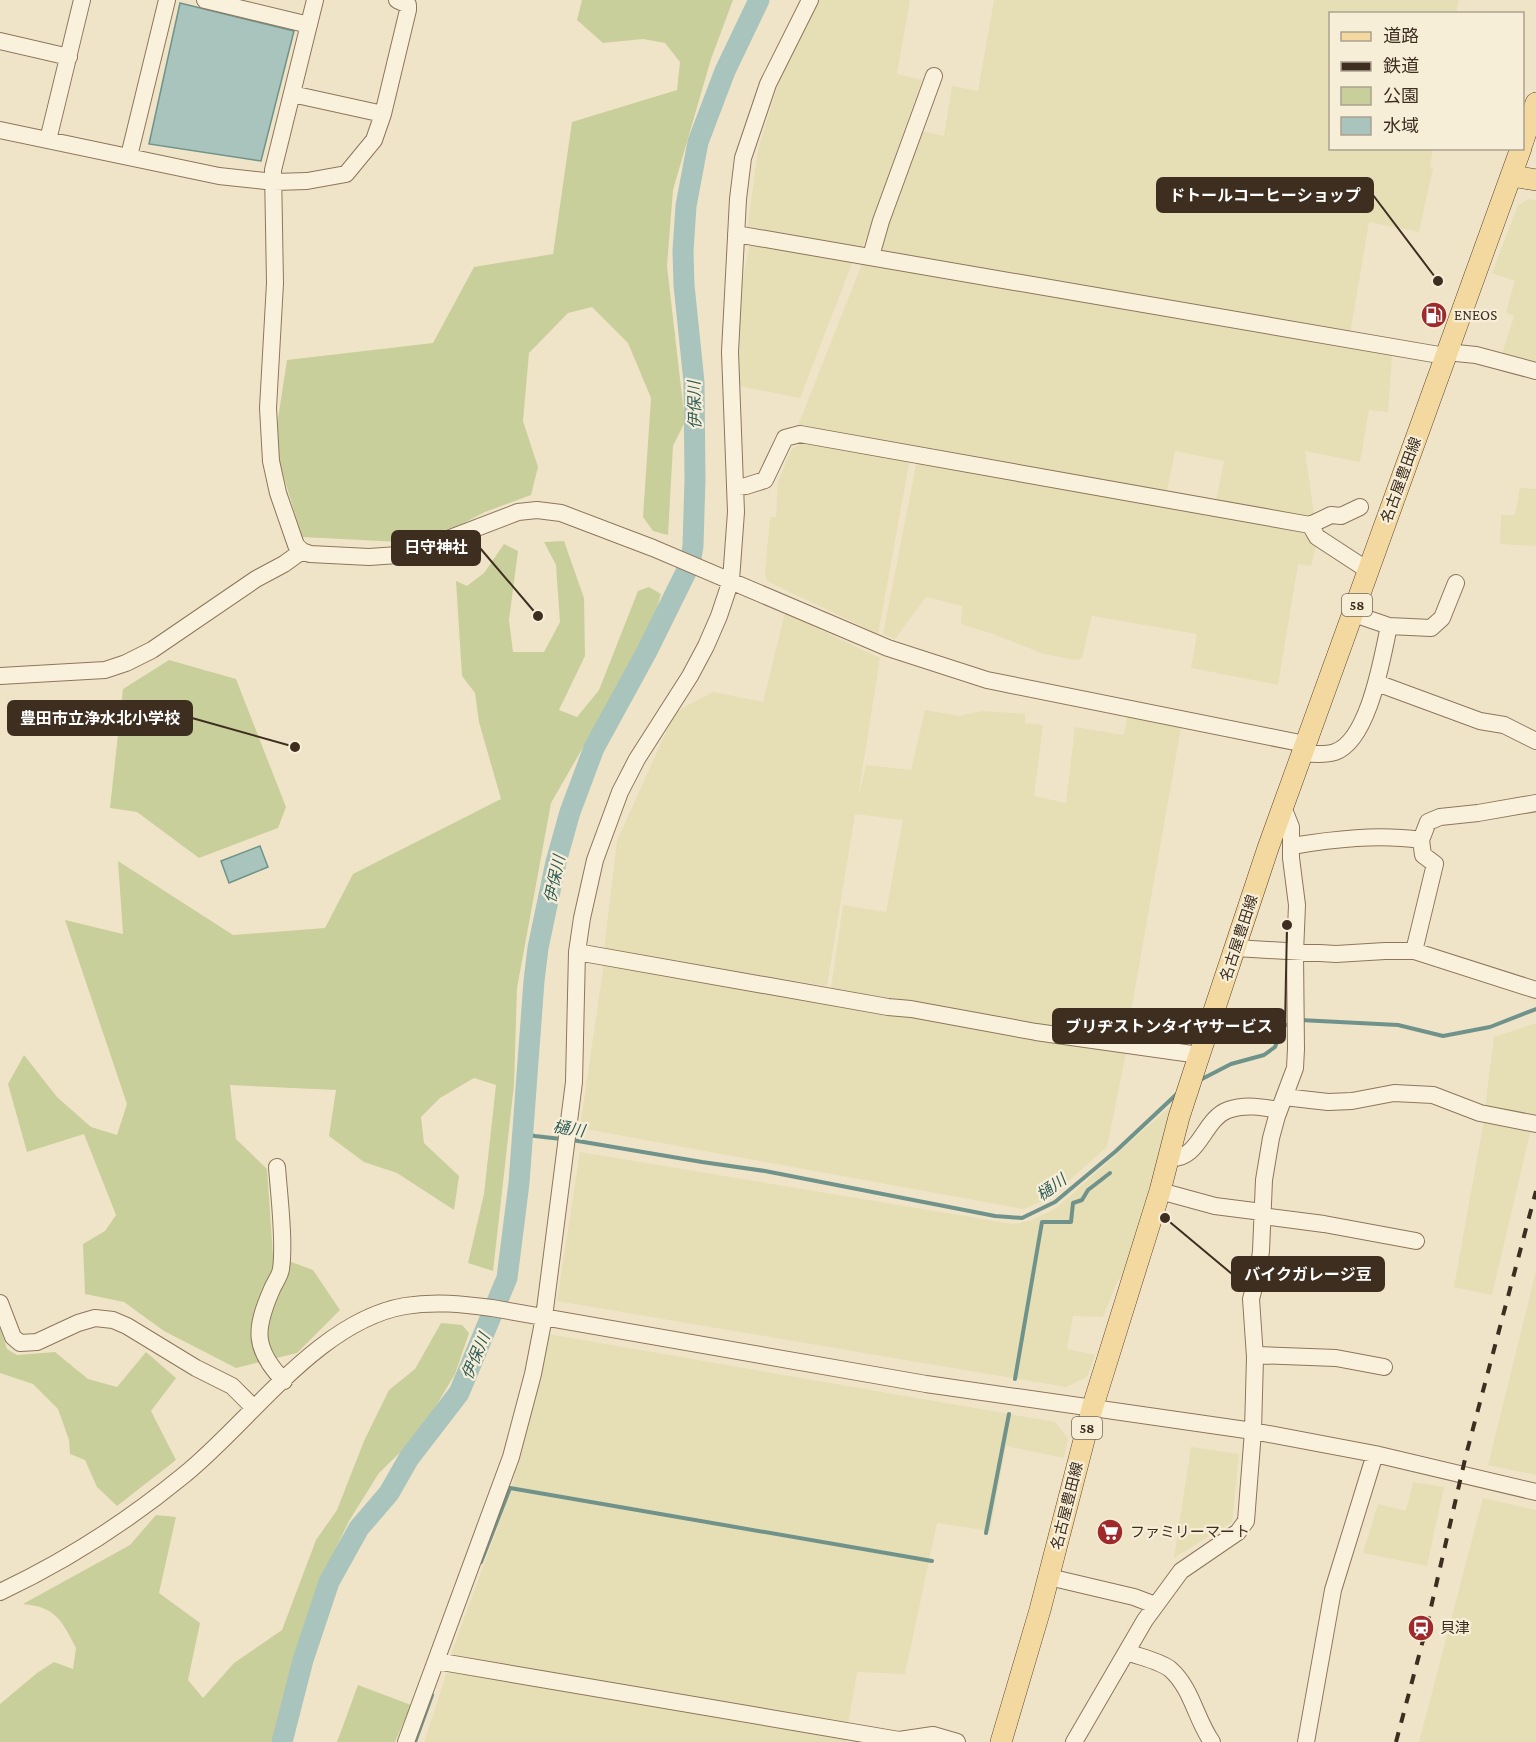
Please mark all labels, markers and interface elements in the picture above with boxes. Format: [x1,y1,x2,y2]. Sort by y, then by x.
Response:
legend [1329,12,1524,150]
text: 道路 [1383,26,1419,46]
text: 鉄道 [1383,56,1419,76]
text: 公園 [1383,86,1419,106]
text: 水域 [1383,116,1419,136]
callout: ドトールコーヒーショップ [1157,178,1373,212]
text: ドトールコーヒーショップ [1169,187,1361,204]
fuel station icon: ENEOS [1419,300,1449,330]
place label: ENEOS [1454,307,1497,323]
water label: 伊保川 [686,379,703,429]
street label: 名古屋豊田線 [1378,435,1424,525]
callout: 日守神社 [392,531,480,565]
text: 日守神社 [404,538,468,556]
road number: 58 [1342,594,1372,616]
callout: 豊田市立浄水北小学校 [8,701,192,735]
text: 豊田市立浄水北小学校 [20,710,180,727]
water label: 伊保川 [541,852,568,904]
street label: 名古屋豊田線 [1217,893,1261,983]
callout: ブリヂストンタイヤサービス [1053,1009,1285,1043]
text: ブリヂストンタイヤサービス [1065,1018,1273,1035]
water label: 樋川 [552,1118,588,1140]
water label: 樋川 [1033,1170,1071,1204]
callout: バイクガレージ豆 [1232,1257,1384,1291]
text: バイクガレージ豆 [1244,1266,1372,1283]
water label: 伊保川 [458,1329,493,1382]
road number: 58 [1072,1417,1102,1439]
street label: 名古屋豊田線 [1048,1460,1086,1552]
supermarket icon: ファミリーマート [1095,1517,1125,1547]
place label: ファミリーマート [1130,1524,1250,1540]
station icon: 貝津 [1406,1613,1436,1643]
place label: 貝津 [1440,1620,1470,1636]

